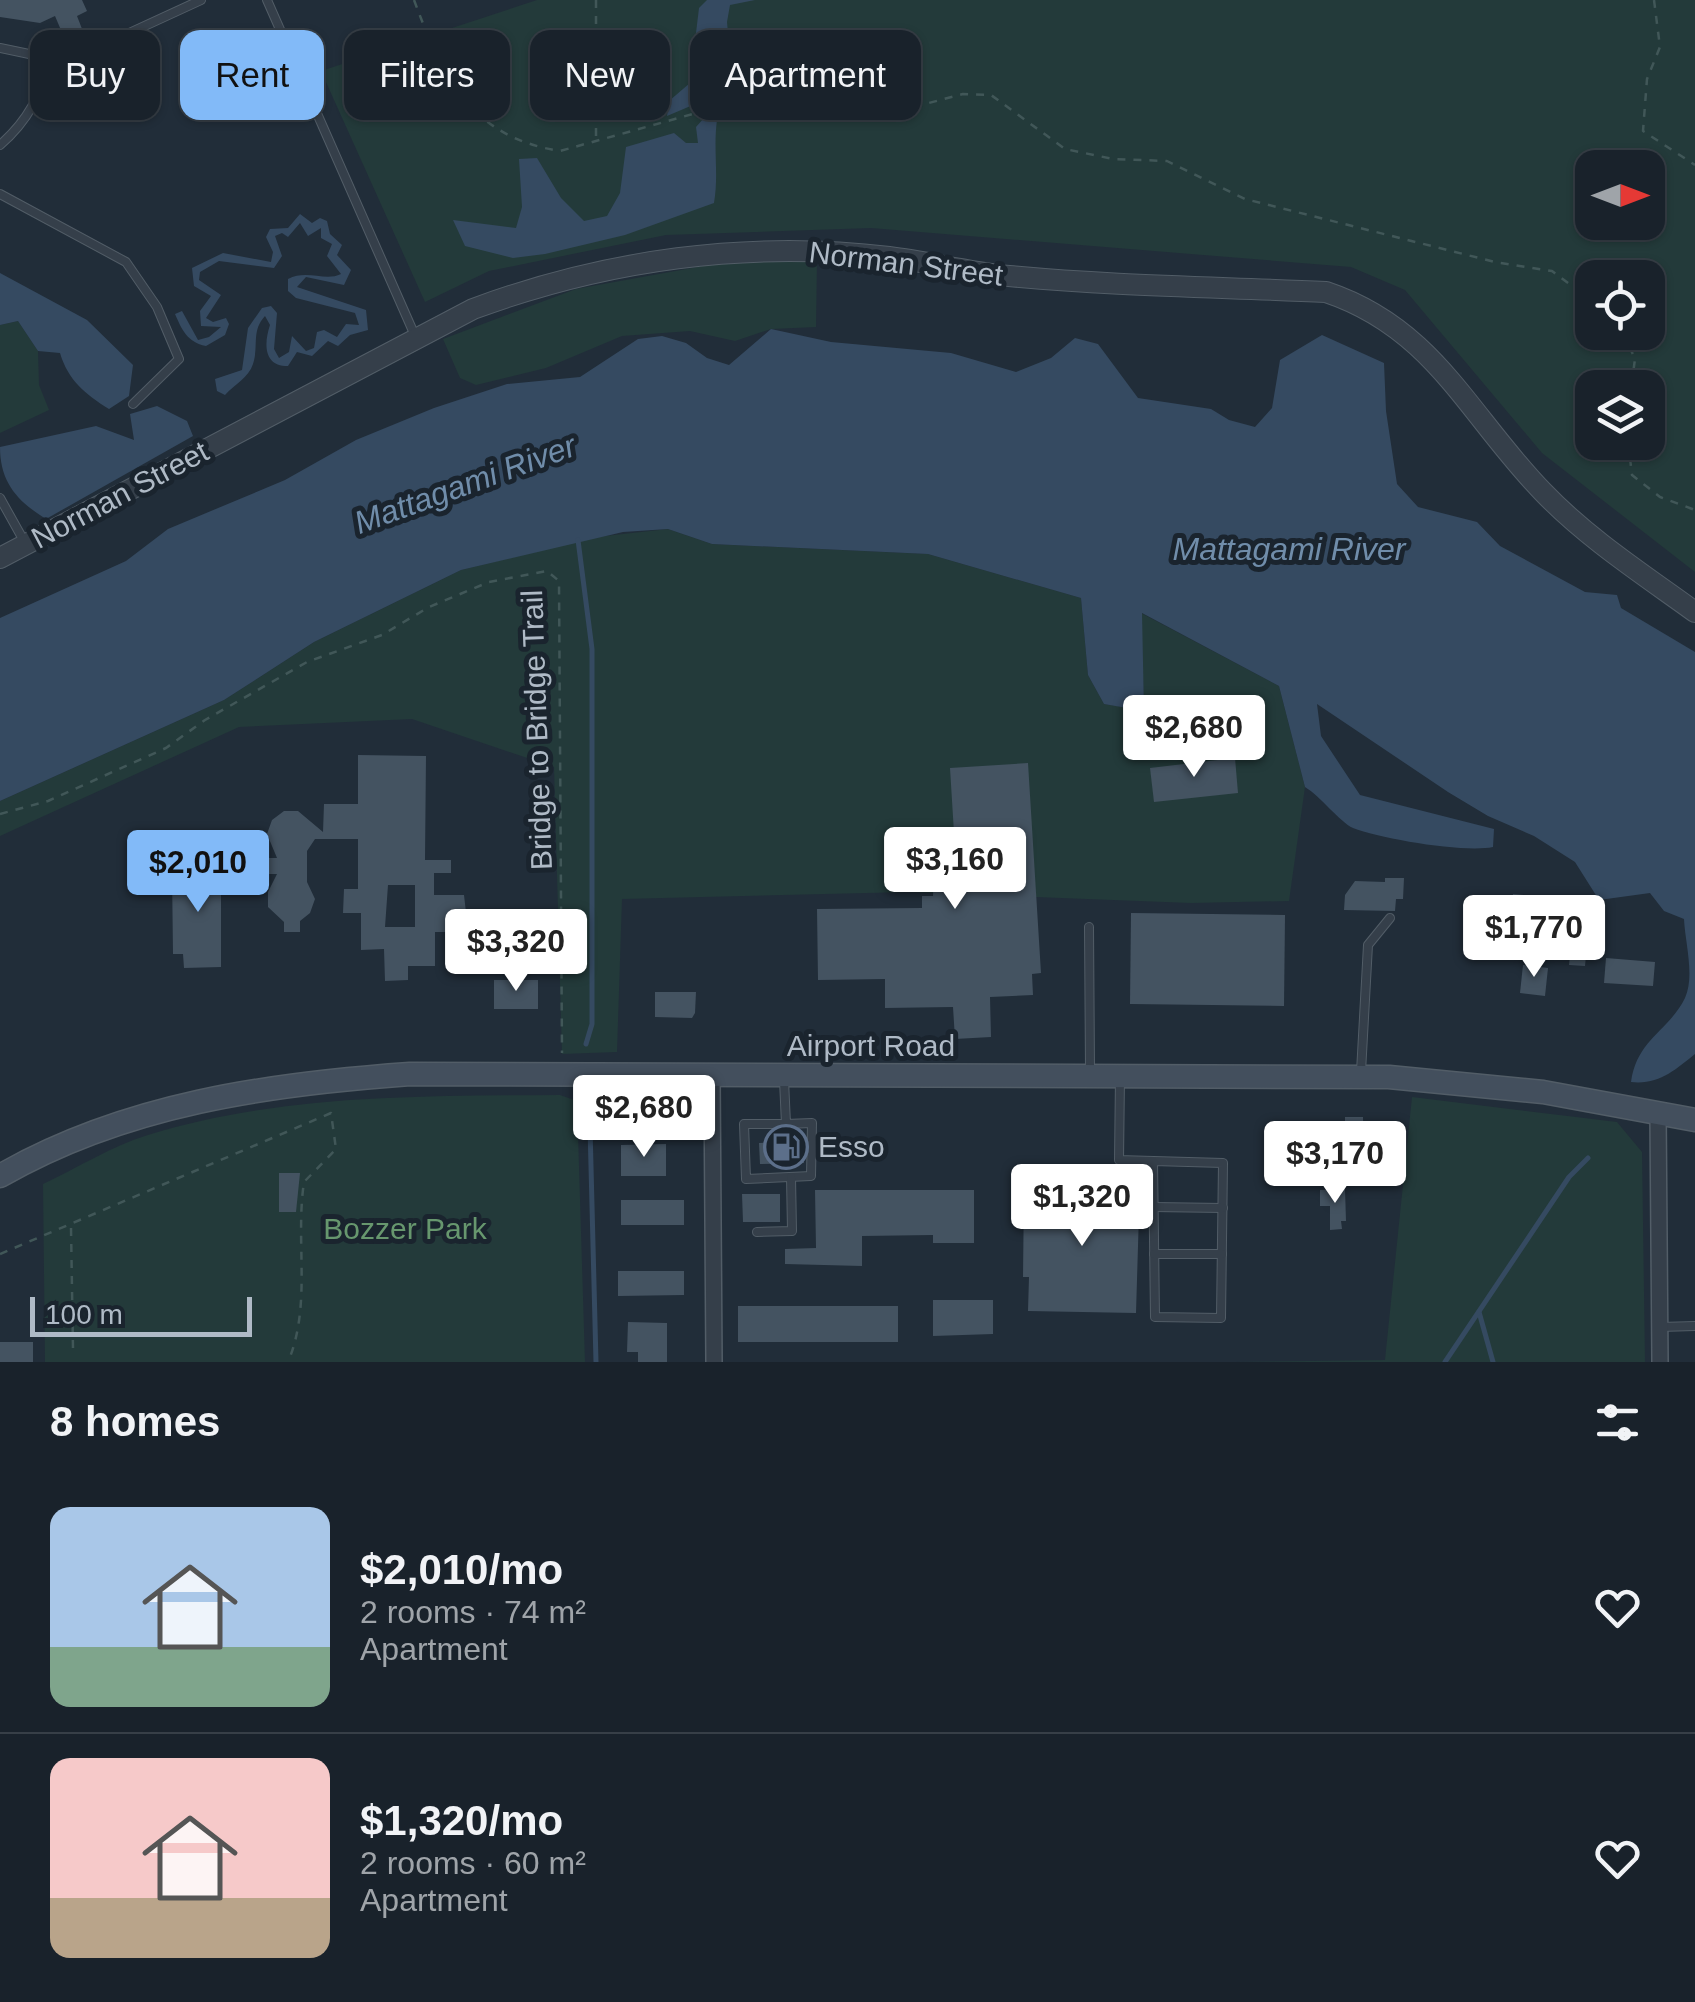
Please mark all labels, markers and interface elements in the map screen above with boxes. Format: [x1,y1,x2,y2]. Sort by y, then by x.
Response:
chip: Buy [30,30,160,120]
chip: Rent [180,30,324,120]
chip: Filters [344,30,510,120]
chip: New [530,30,670,120]
chip: Apartment [690,30,921,120]
north arrow [1575,150,1665,240]
map controls [1575,150,1665,460]
street label: Norman Street [807,235,1006,292]
button: locate [1575,260,1665,350]
button: layers [1575,370,1665,460]
water label: Mattagami River [349,427,582,541]
street label: Norman Street [26,434,214,555]
water label: Mattagami River [1173,531,1407,567]
street label: Bridge to Bridge Trail [515,589,558,871]
pin: $2,680 [1113,695,1275,780]
text: $2,680 [1145,709,1243,745]
pin: $3,160 [874,827,1036,912]
pin: $2,010 [117,830,279,915]
text: $3,160 [906,841,1004,877]
text: $2,010 [149,844,247,880]
pin: $1,770 [1453,895,1615,980]
pin: $3,320 [435,909,597,994]
text: $1,770 [1485,909,1583,945]
text: $3,320 [467,923,565,959]
street label: Airport Road [787,1029,955,1062]
pin: $2,680 [563,1075,725,1160]
text: $2,680 [595,1089,693,1125]
pin: $3,170 [1254,1121,1416,1206]
fuel station icon: Esso [763,1124,809,1170]
place label: Esso [818,1130,885,1163]
text: $3,170 [1286,1135,1384,1171]
pin: $1,320 [1001,1164,1163,1249]
text: $1,320 [1033,1178,1131,1214]
park label: Bozzer Park [323,1212,488,1245]
scale bar [30,1292,252,1336]
text: 100 m [45,1299,123,1330]
icon: filters [1590,1395,1645,1450]
text: 8 homes [50,1398,220,1445]
text: $2,010/mo [360,1546,563,1593]
icon: home [130,1547,250,1667]
icon: heart [1590,1580,1645,1635]
text: 2 rooms · 74 m² [360,1594,586,1630]
text: Apartment [360,1631,508,1667]
text: $1,320/mo [360,1797,563,1844]
icon: home [130,1798,250,1918]
icon: heart [1590,1831,1645,1886]
text: 2 rooms · 60 m² [360,1845,586,1881]
text: Apartment [360,1882,508,1918]

